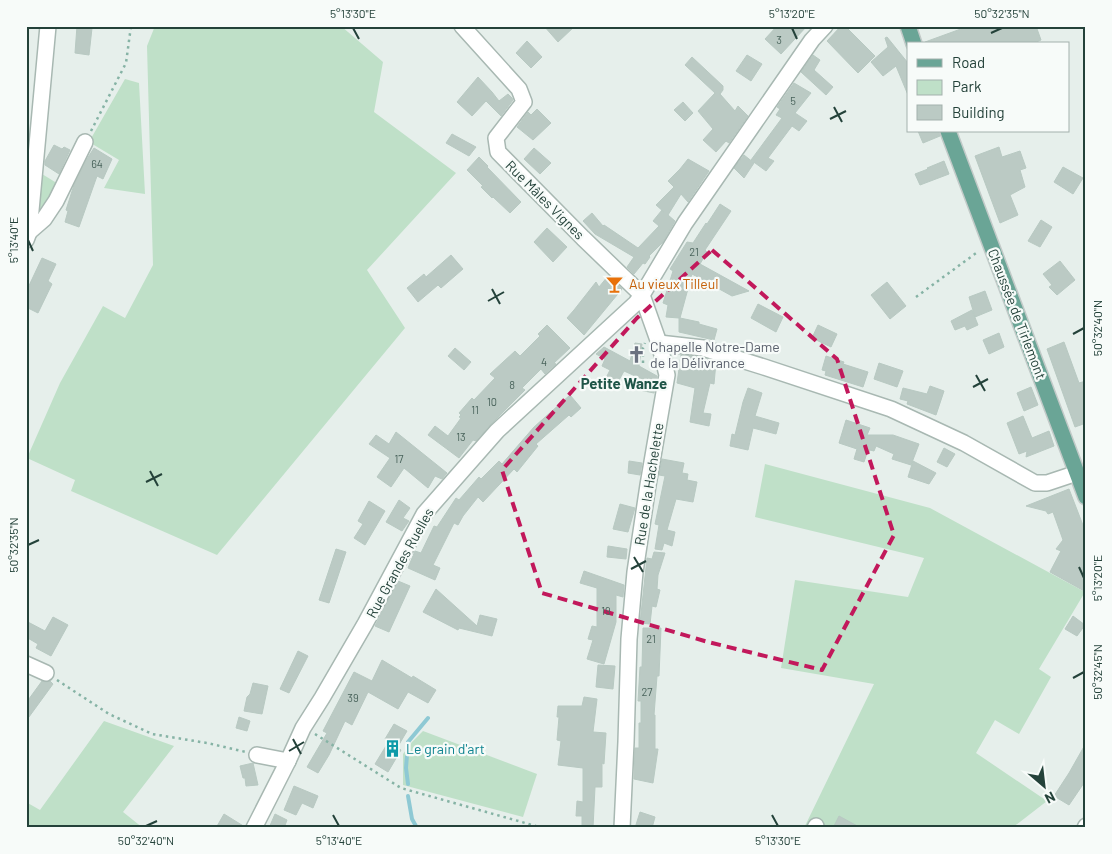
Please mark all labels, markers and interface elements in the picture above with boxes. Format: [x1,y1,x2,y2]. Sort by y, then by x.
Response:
text: 5°13'30"E [330,6,376,20]
text: 5°13'20"E [769,6,815,20]
text: 50°32'35"N [974,6,1030,20]
house number: 3 [776,33,782,46]
legend [907,42,1070,132]
text: Road [952,53,985,71]
text: Park [952,77,982,95]
house number: 5 [790,94,796,107]
text: Building [952,103,1005,121]
house number: 64 [91,157,103,170]
street label: Rue Mâles Vignes [502,157,588,243]
text: 5°13'40"E [6,217,20,263]
house number: 21 [689,245,699,258]
street label: Chaussée de Tirlemont [985,246,1050,382]
bar icon: Au vieux Tilleul [605,274,625,294]
place label: Au vieux Tilleul [629,275,718,292]
text: 50°32'40"N [1090,300,1104,356]
place label: Chapelle Notre-Dame de la Délivrance [650,338,780,371]
church icon: Chapelle Notre-Dame de la Délivrance [626,345,646,365]
house number: 4 [541,355,547,368]
district label: Petite Wanze [581,374,667,392]
house number: 8 [509,378,515,391]
house number: 10 [487,395,497,408]
house number: 11 [471,403,479,416]
street label: Rue de la Hachelette [630,421,667,546]
house number: 13 [456,430,466,443]
house number: 17 [394,452,404,465]
street label: Rue Grandes Ruelles [362,505,437,621]
text: 50°32'35"N [6,517,20,573]
text: 5°13'20"E [1090,555,1104,601]
house number: 19 [601,604,611,617]
house number: 21 [646,632,656,645]
text: 50°32'45"N [1090,644,1104,700]
house number: 27 [641,685,653,698]
house number: 39 [347,691,359,704]
building icon: Le grain d'art [382,739,402,759]
place label: Le grain d'art [406,740,485,757]
north arrow [1020,762,1070,812]
text: N [1042,788,1058,808]
text: 50°32'40"N [118,833,174,847]
text: 5°13'40"E [316,833,362,847]
text: 5°13'30"E [755,833,801,847]

